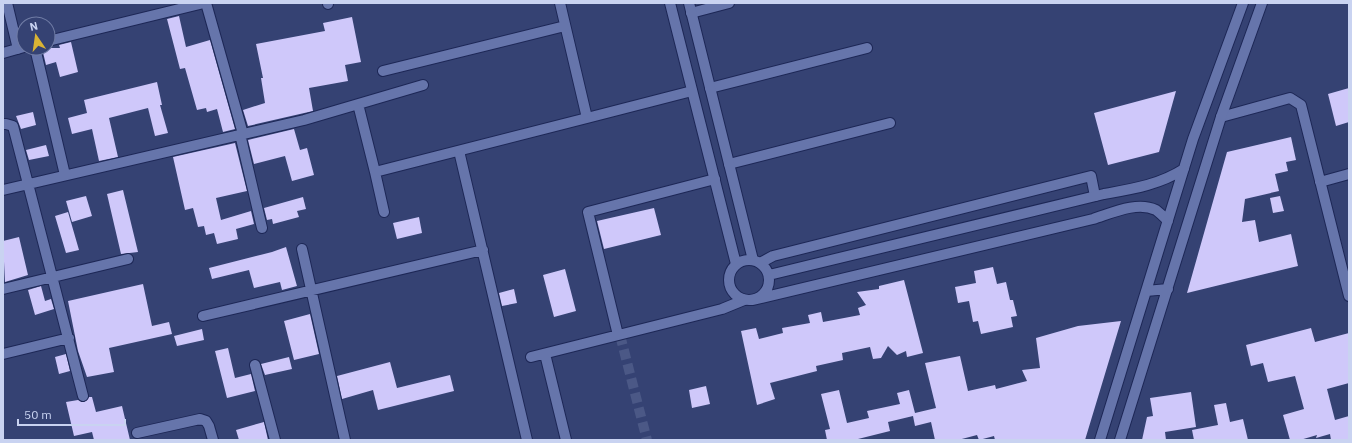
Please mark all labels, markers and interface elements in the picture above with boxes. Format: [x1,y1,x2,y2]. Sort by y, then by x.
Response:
north arrow [16,16,56,56]
text: N [28,19,39,34]
scale bar [18,401,125,427]
text: 50 m [24,407,52,422]

